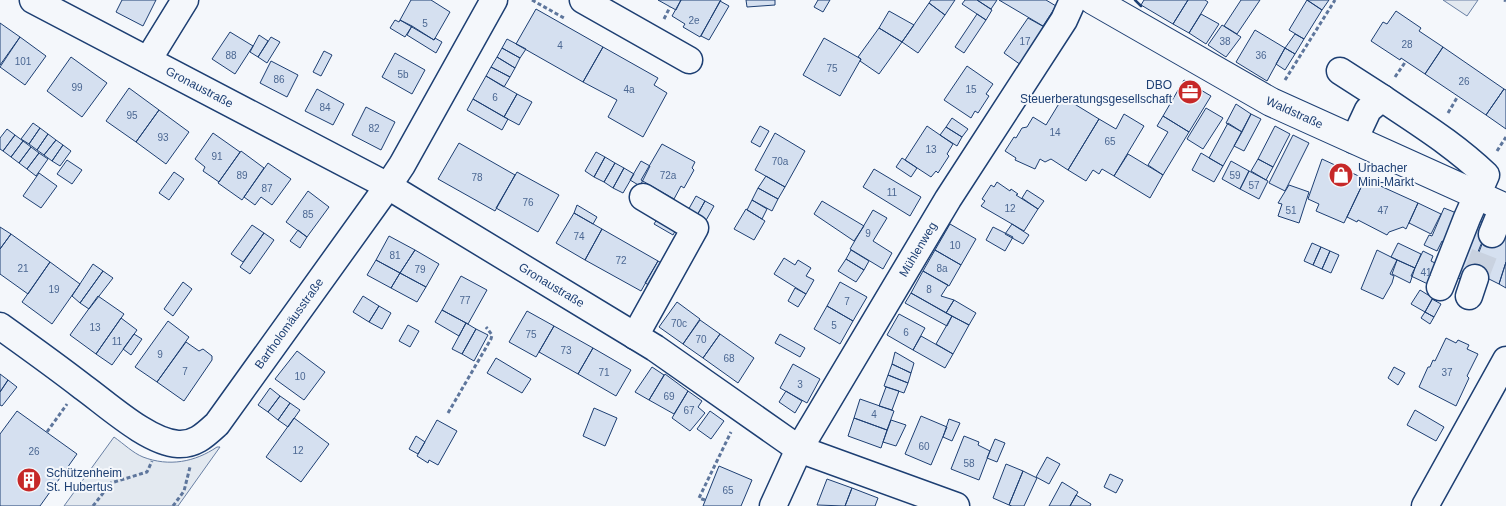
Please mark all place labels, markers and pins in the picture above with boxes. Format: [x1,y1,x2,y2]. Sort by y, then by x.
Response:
place label: DBO Steuerberatungsgesellschaft [1020,78,1173,106]
office icon: DBO Steuerberatungsgesellschaft [1177,79,1203,105]
place label: Urbacher Mini-Markt [1358,161,1415,189]
shop icon: Urbacher Mini-Markt [1328,162,1354,188]
place label: Schützenheim St. Hubertus [46,466,122,494]
building icon: Schützenheim St. Hubertus [16,467,42,493]

